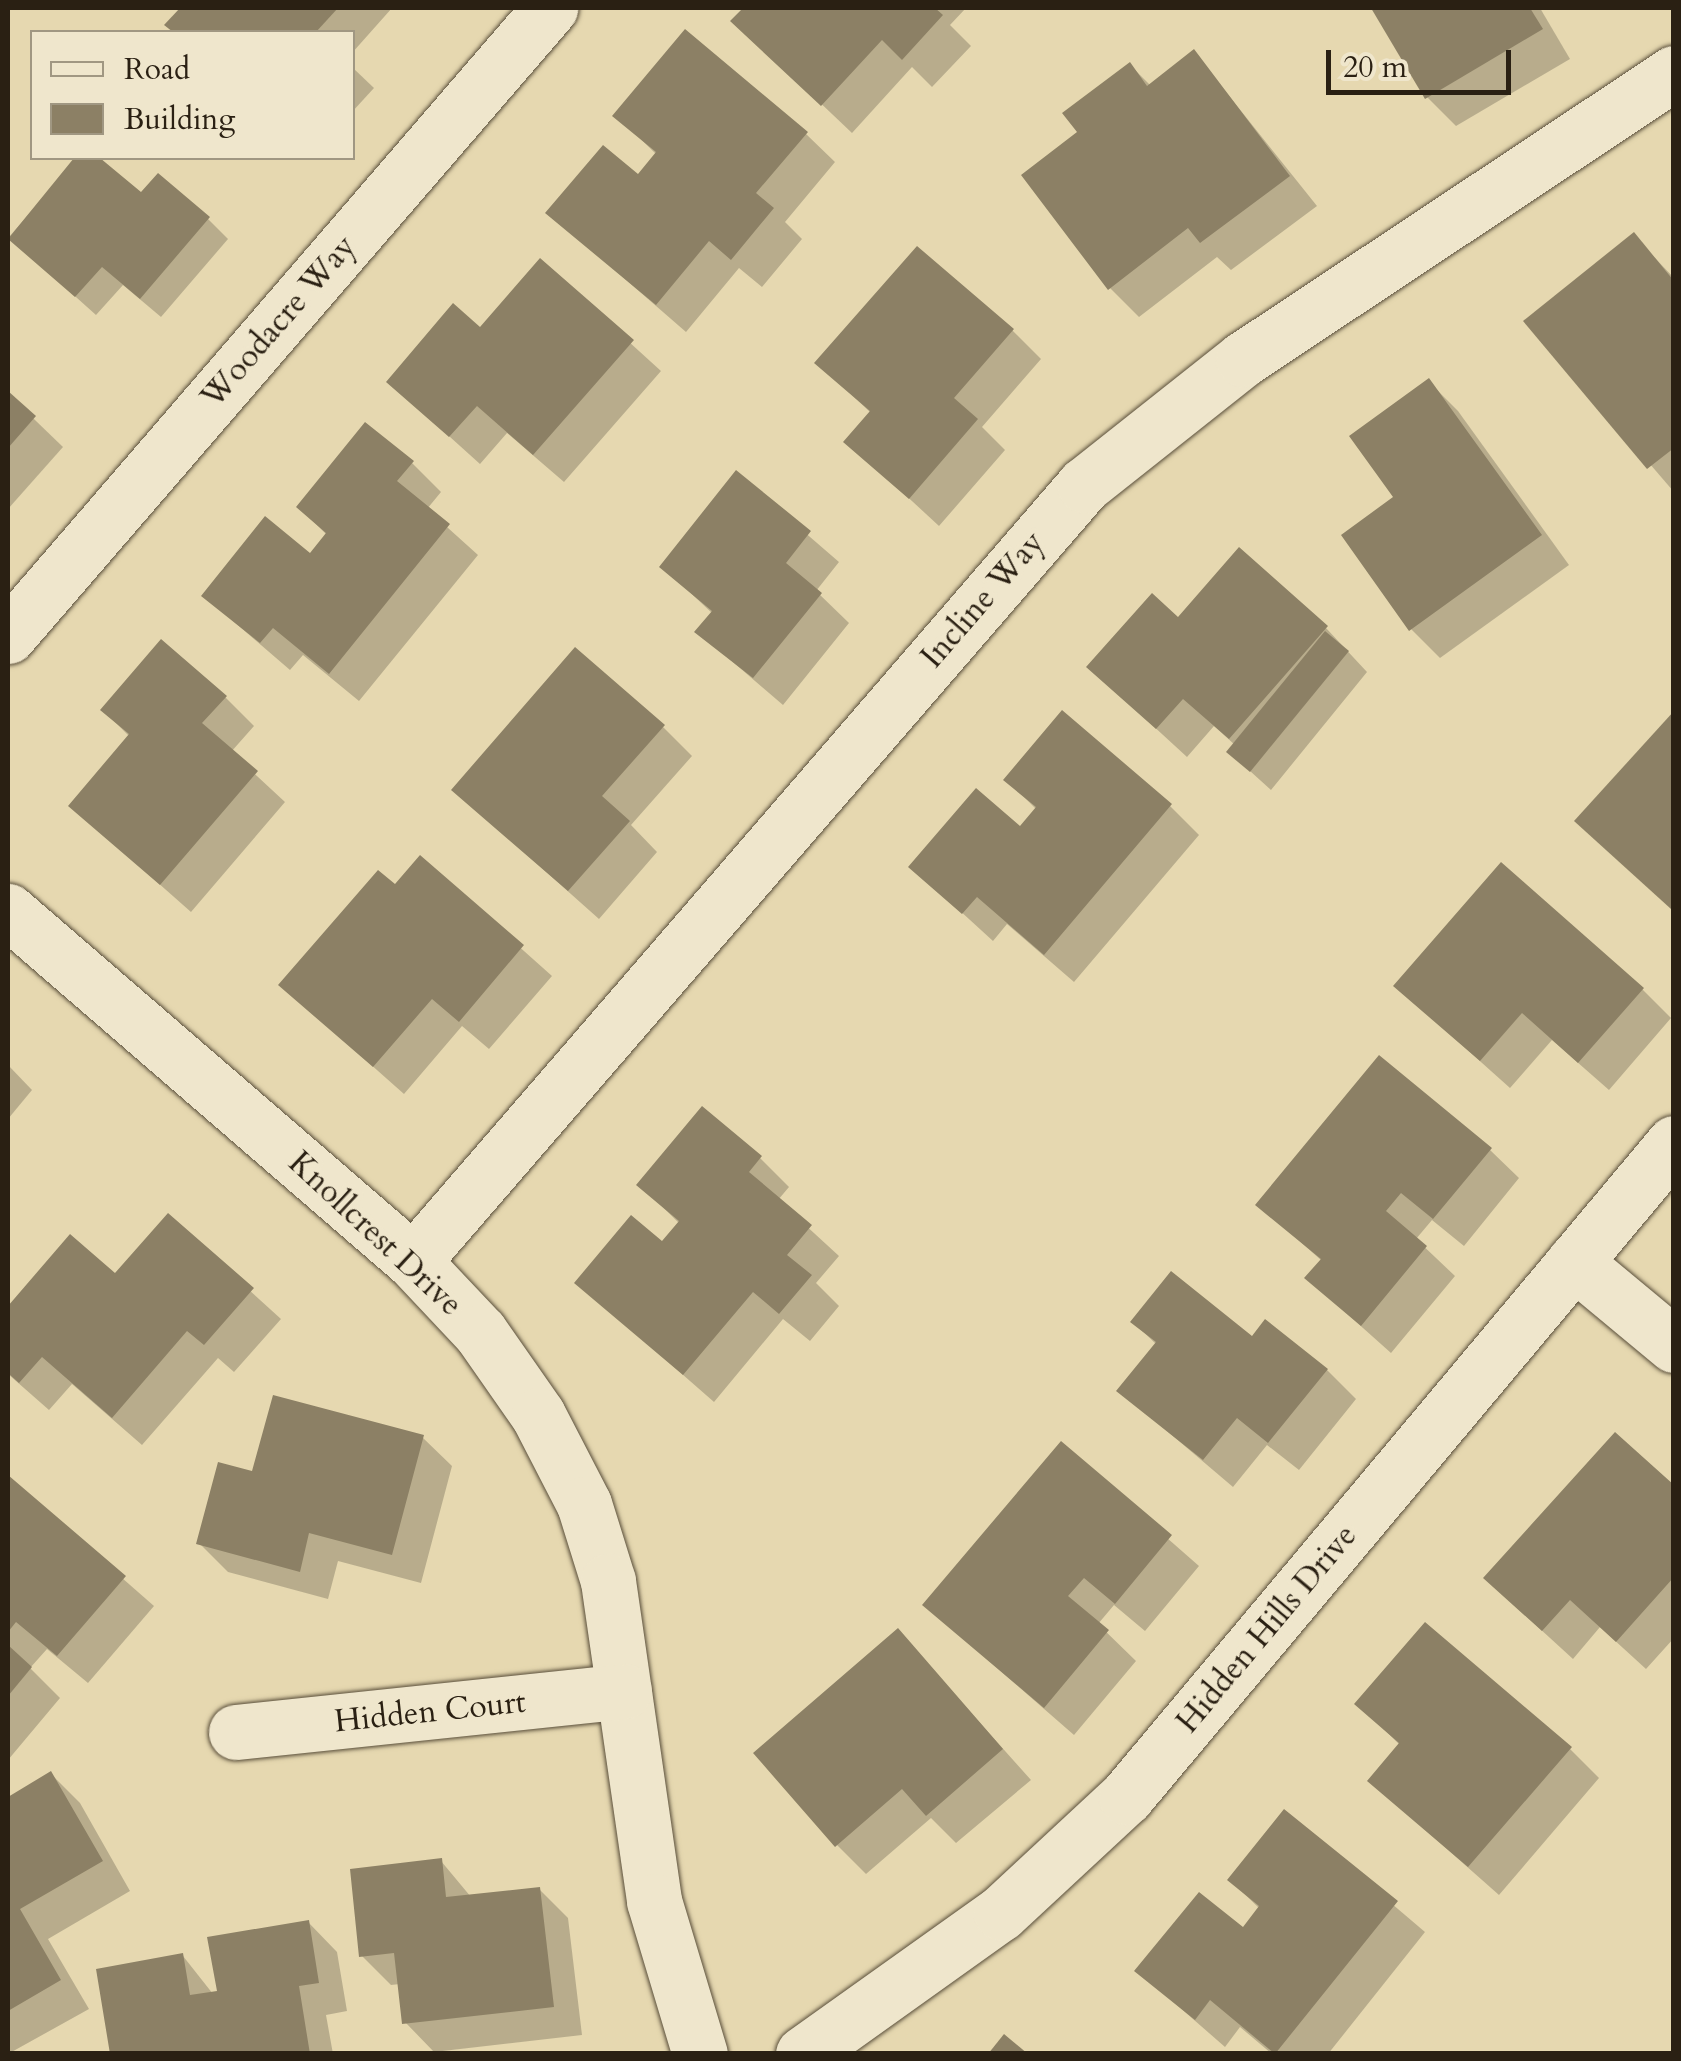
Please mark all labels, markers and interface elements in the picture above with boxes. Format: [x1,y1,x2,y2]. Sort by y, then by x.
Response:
legend [30,30,355,160]
scale bar [1331,30,1516,92]
text: 20 m [1343,47,1407,88]
text: Road [124,49,190,90]
text: Building [124,99,235,140]
street label: Woodacre Way [194,228,364,416]
street label: Incline Way [913,524,1053,676]
street label: Knollcrest Drive [280,1144,470,1324]
street label: Hidden Hills Drive [1169,1517,1365,1741]
street label: Hidden Court [332,1683,528,1741]

